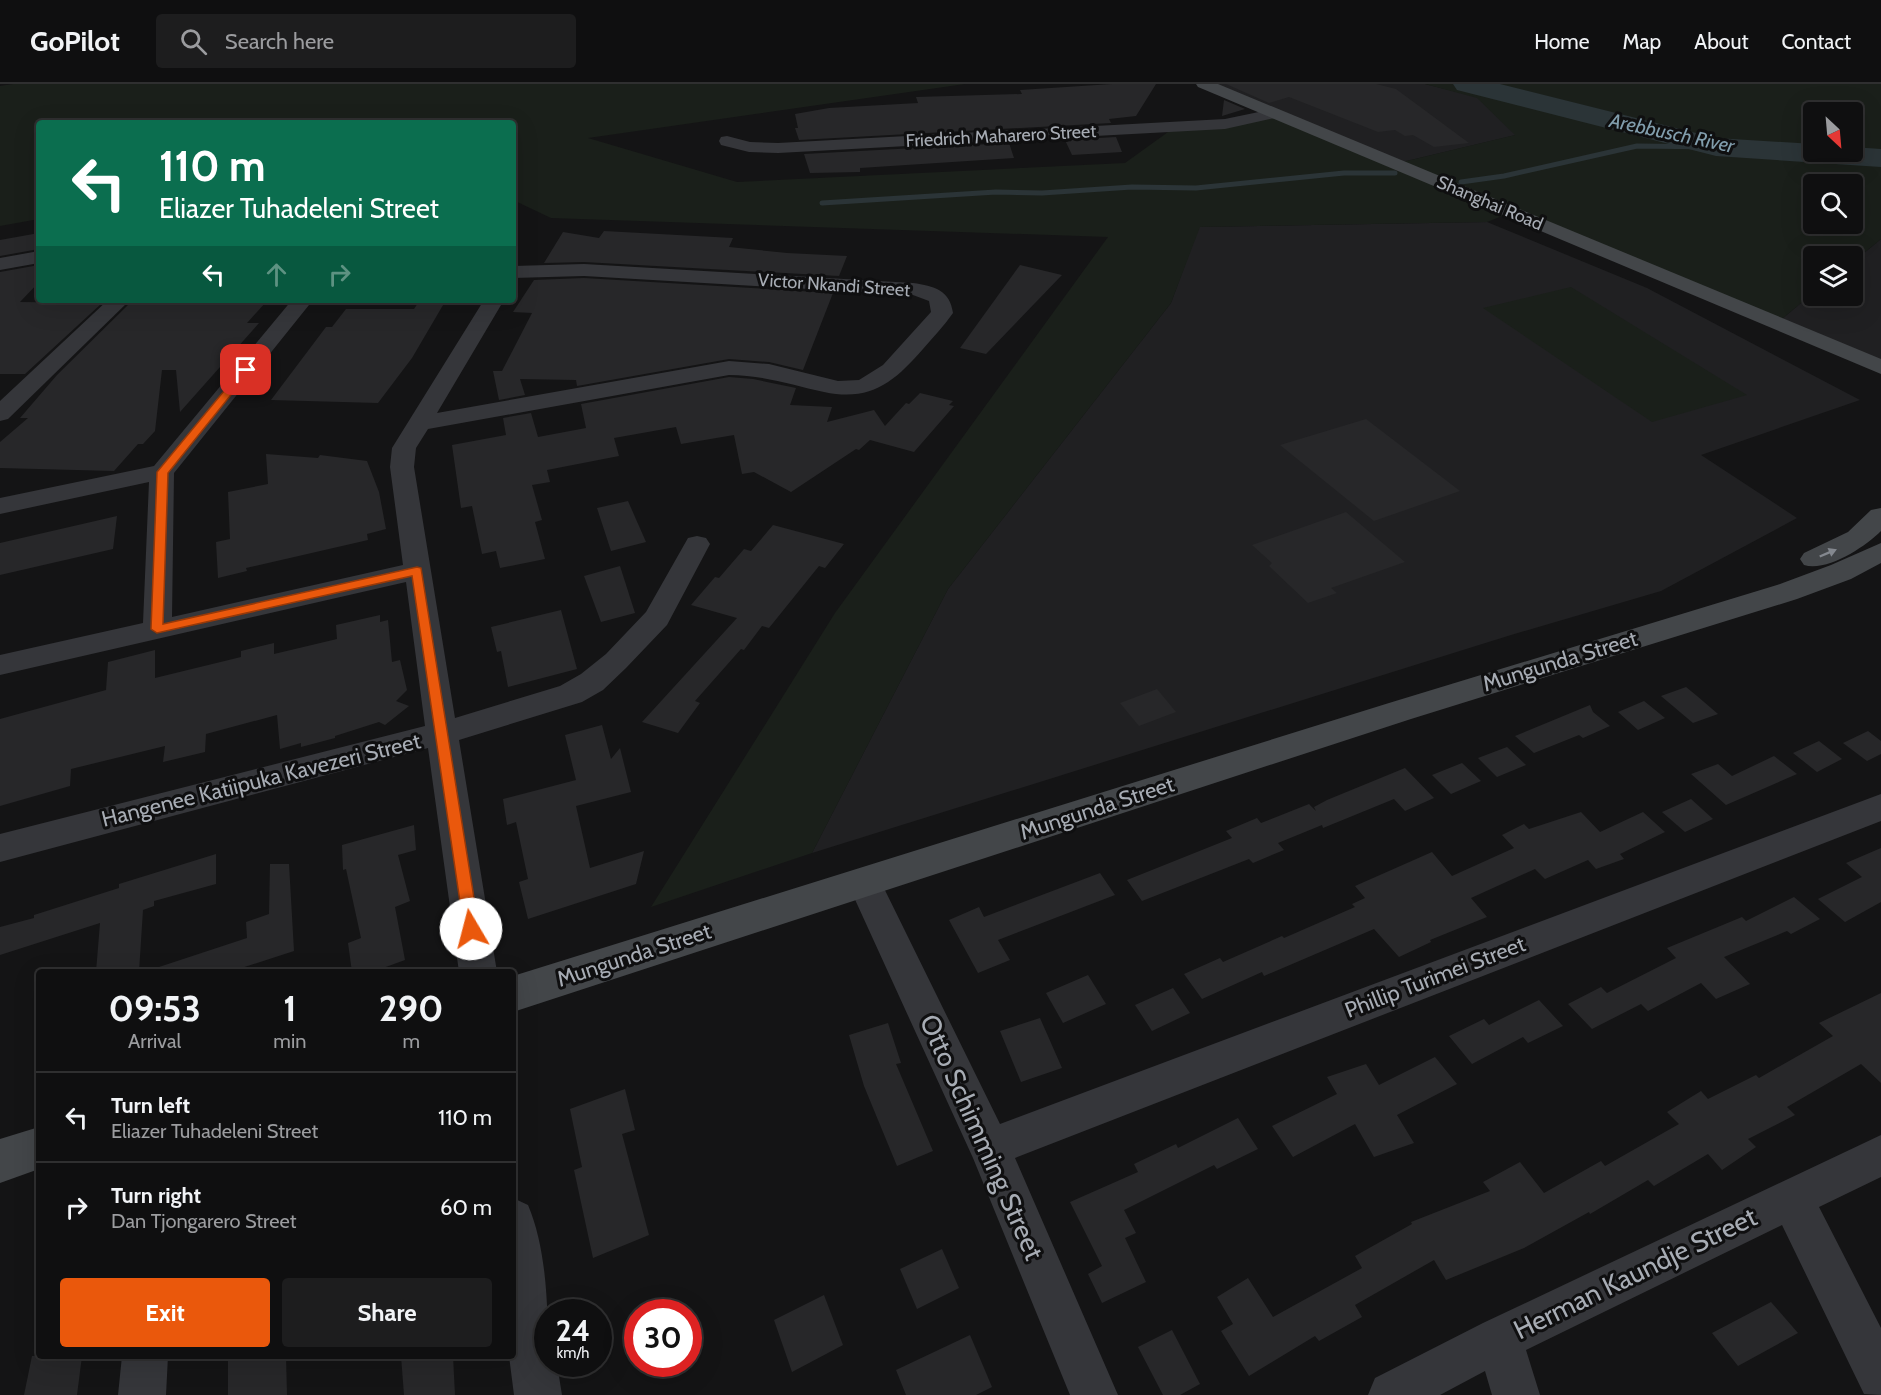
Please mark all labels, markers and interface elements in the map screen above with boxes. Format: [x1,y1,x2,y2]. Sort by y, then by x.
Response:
search box [156,14,576,68]
text: GoPilot [30,24,120,58]
icon: search [177,25,210,58]
text: Search here [225,28,334,55]
text: Home [1534,29,1590,54]
text: Map [1623,29,1661,54]
text: About [1694,29,1748,54]
text: Contact [1781,29,1851,54]
north arrow [1803,102,1863,162]
map controls [1803,102,1863,306]
water label: Arebbusch River [1606,108,1737,158]
street label: Friedrich Maharero Street [905,120,1097,152]
text: 110 m [159,140,266,192]
icon: left [60,144,138,222]
street label: Shanghai Road [1434,171,1546,235]
button: search [1803,174,1863,234]
text: Eliazer Tuhadeleni Street [159,192,439,225]
button: layers [1803,246,1863,306]
icon: left [197,258,230,291]
icon: ahead [260,258,293,291]
icon: right [323,258,356,291]
street label: Victor Nkandi Street [757,269,911,301]
pin [220,344,271,395]
icon: arrive [229,353,262,386]
one-way arrow [1819,548,1837,557]
street label: Mungunda Street [1479,624,1641,697]
street label: Hangenee Katiipuka Kavezeri Street [99,727,424,833]
street label: Mungunda Street [1017,770,1178,846]
position arrow [439,897,503,961]
street label: Mungunda Street [554,917,715,993]
street label: Phillip Turimei Street [1341,930,1530,1024]
text: 09:53 [108,986,201,1030]
text: 1 [283,986,296,1030]
text: 290 [379,986,444,1030]
street label: Otto Schimming Street [913,1009,1051,1265]
text: Arrival [128,1029,181,1053]
text: min [273,1029,306,1053]
text: m [402,1029,420,1053]
text: Turn left [111,1092,190,1119]
icon: left [60,1101,93,1134]
text: 110 m [438,1104,492,1131]
text: Eliazer Tuhadeleni Street [111,1119,318,1143]
text: Turn right [111,1182,201,1209]
icon: right [60,1191,93,1224]
text: 60 m [440,1194,492,1221]
street label: Herman Kaundje Street [1508,1200,1762,1346]
text: Dan Tjongarero Street [111,1209,296,1233]
button: Exit [60,1278,270,1347]
button: Share [282,1278,492,1347]
speed limit sign: 30 [624,1299,702,1377]
text: 24 [556,1312,590,1349]
text: km/h [557,1344,589,1362]

